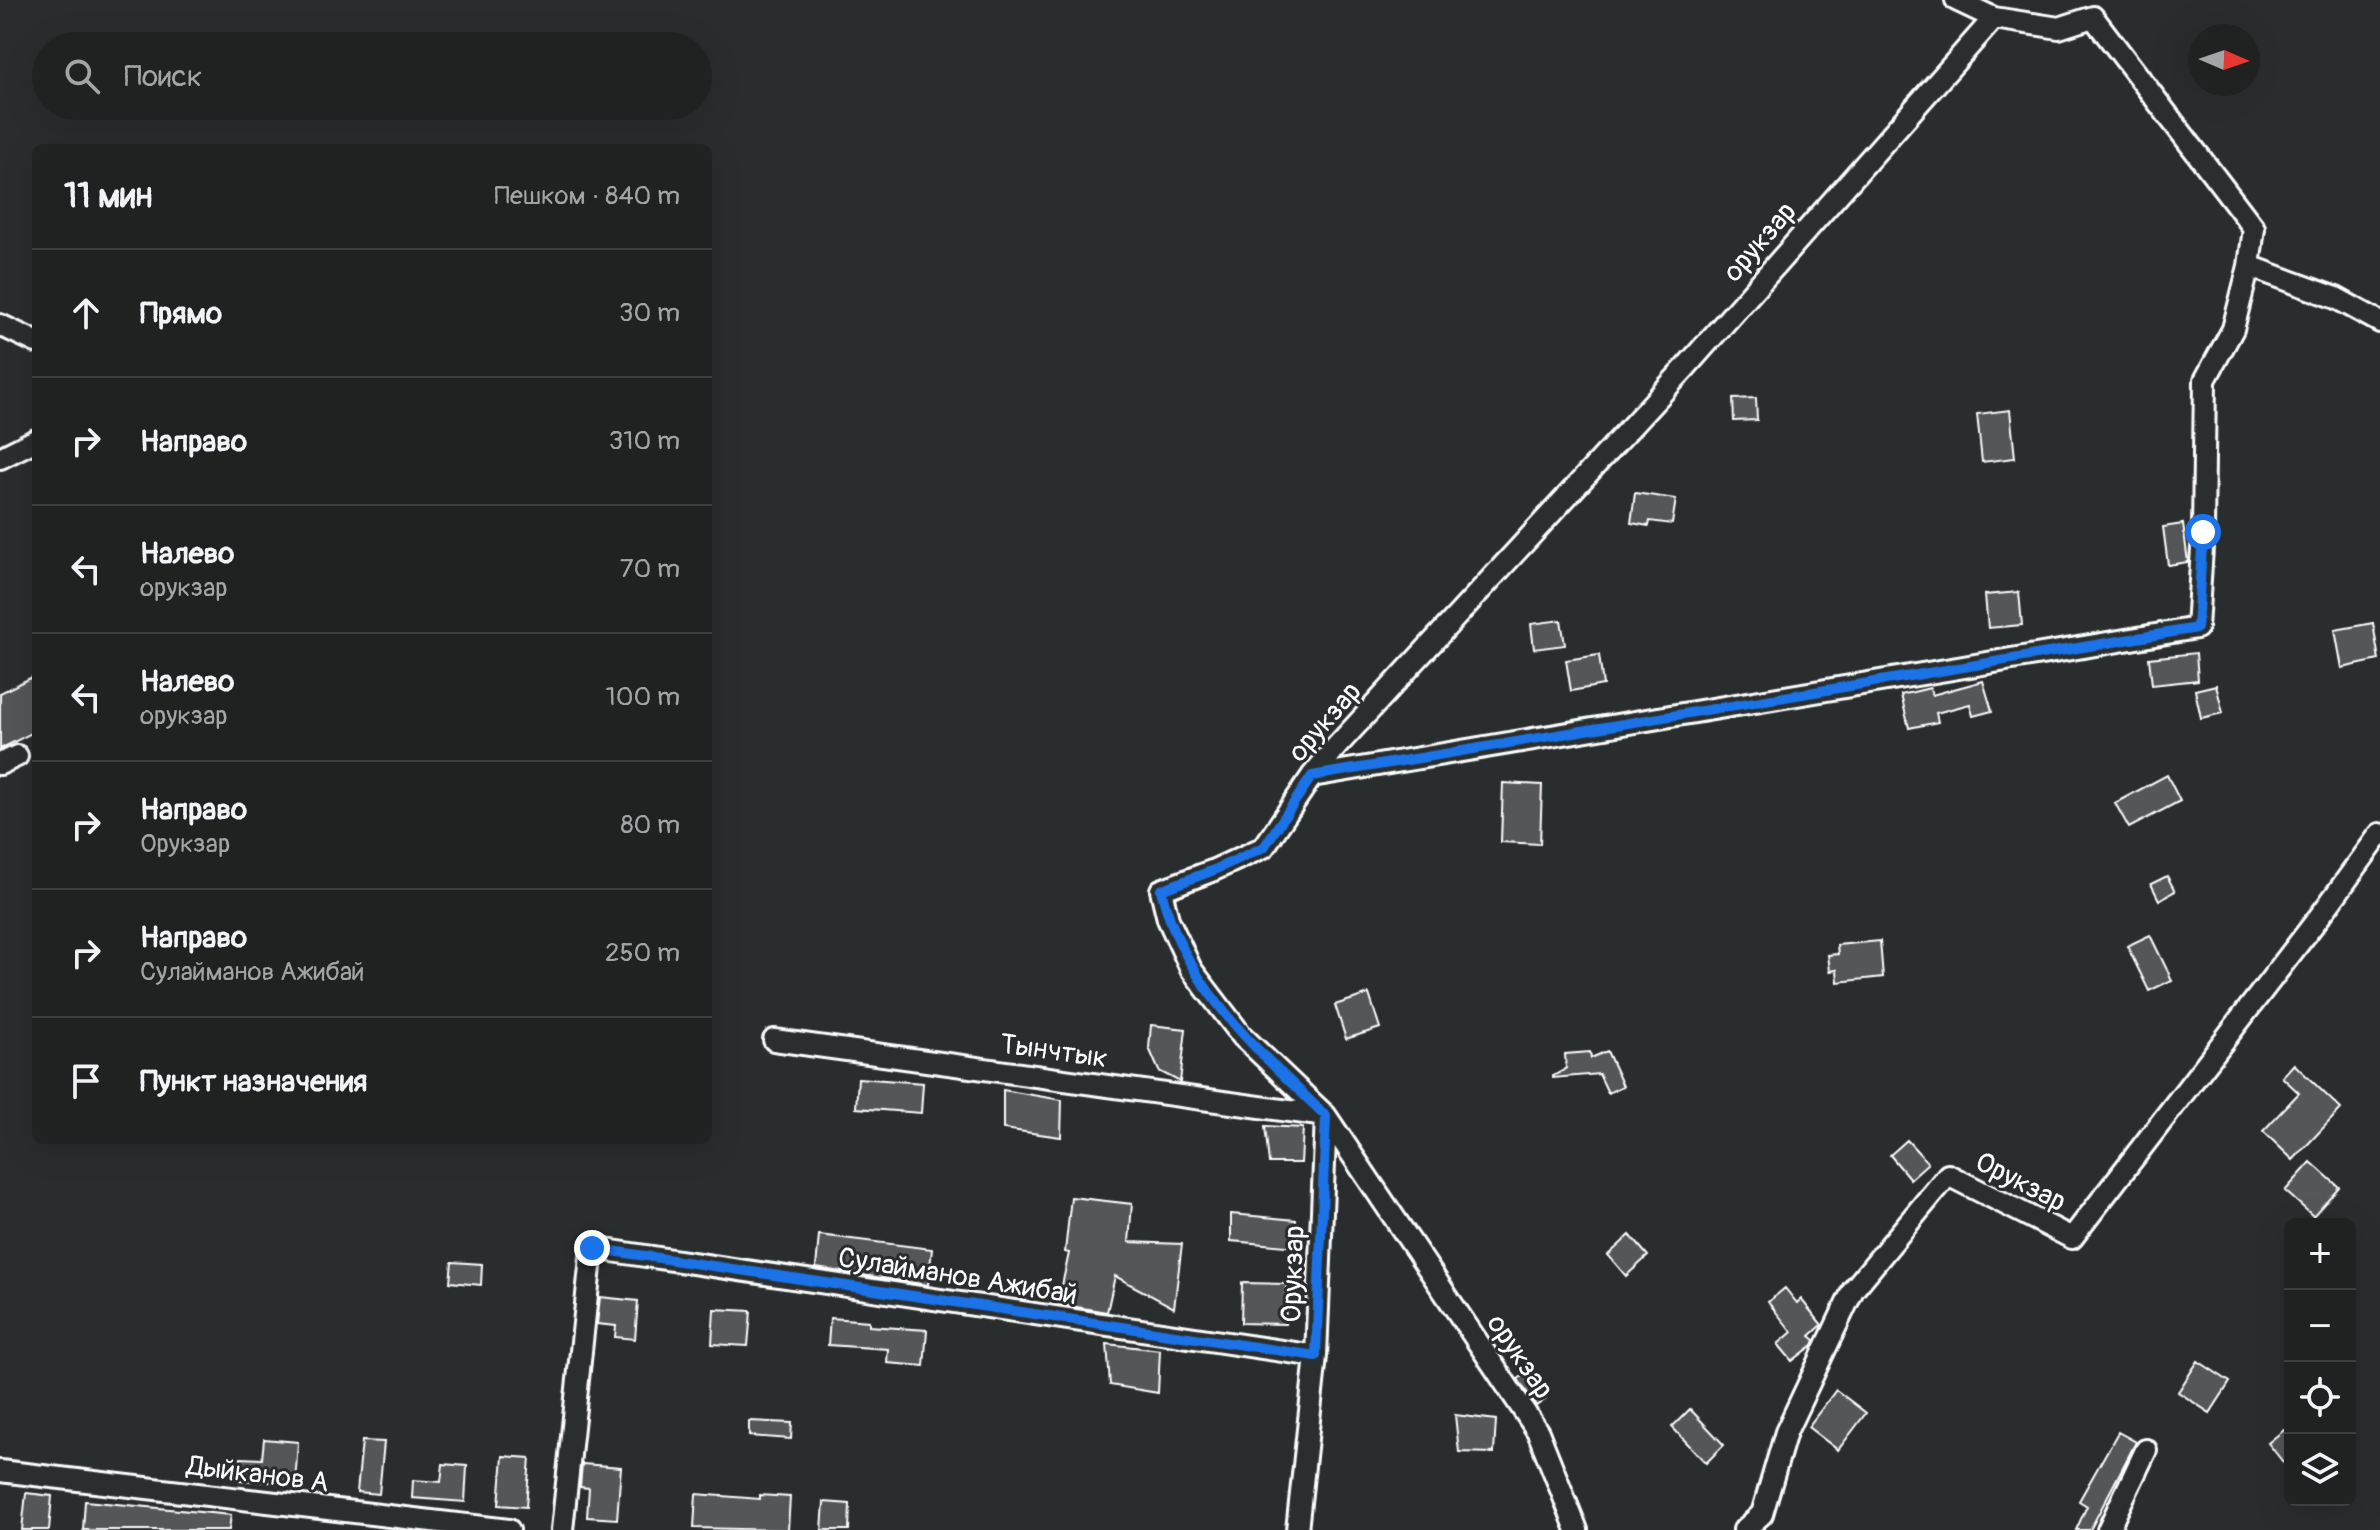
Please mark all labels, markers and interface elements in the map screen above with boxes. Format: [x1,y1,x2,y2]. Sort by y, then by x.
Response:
north arrow [2188,24,2260,96]
search box [32,32,712,120]
icon: search [60,54,104,98]
text: Поиск [124,58,202,95]
text: 11 мин [64,175,152,218]
text: Пешком · 840 m [494,180,680,212]
street label: орукзар [1716,195,1804,289]
icon: ahead [64,291,108,335]
text: Прямо [140,295,222,332]
text: 30 m [619,297,680,329]
icon: right [64,419,108,463]
text: Направо [140,423,247,460]
text: 310 m [609,425,680,457]
route start [2185,514,2221,550]
text: Налево [140,535,234,572]
icon: left [64,547,108,591]
text: 70 m [620,553,680,585]
text: орукзар [140,572,228,604]
text: Налево [140,663,234,700]
icon: left [64,675,108,719]
street label: орукзар [1281,675,1369,769]
text: 100 m [606,681,680,713]
text: орукзар [140,700,228,732]
text: Направо [140,791,247,828]
icon: right [64,803,108,847]
text: 80 m [620,809,680,841]
text: Орукзар [140,828,230,860]
text: Направо [140,919,247,956]
icon: right [64,931,108,975]
text: 250 m [605,937,680,969]
text: Сулайманов Ажибай [140,956,365,988]
street label: Тынчтык [998,1027,1110,1076]
icon: arrive [64,1059,108,1103]
text: Пункт назначения [140,1063,367,1100]
street label: Орукзар [1969,1145,2072,1220]
map controls [2284,1218,2356,1506]
button: + [2284,1218,2356,1290]
street label: Орукзар [1274,1225,1313,1323]
route end [574,1230,610,1266]
street label: Сулайманов Ажибай [836,1240,1080,1313]
button: − [2284,1290,2356,1362]
street label: орукзар [1479,1308,1561,1406]
button: locate [2284,1362,2356,1434]
button: layers [2284,1434,2356,1506]
street label: Дыйканов А [184,1448,331,1501]

